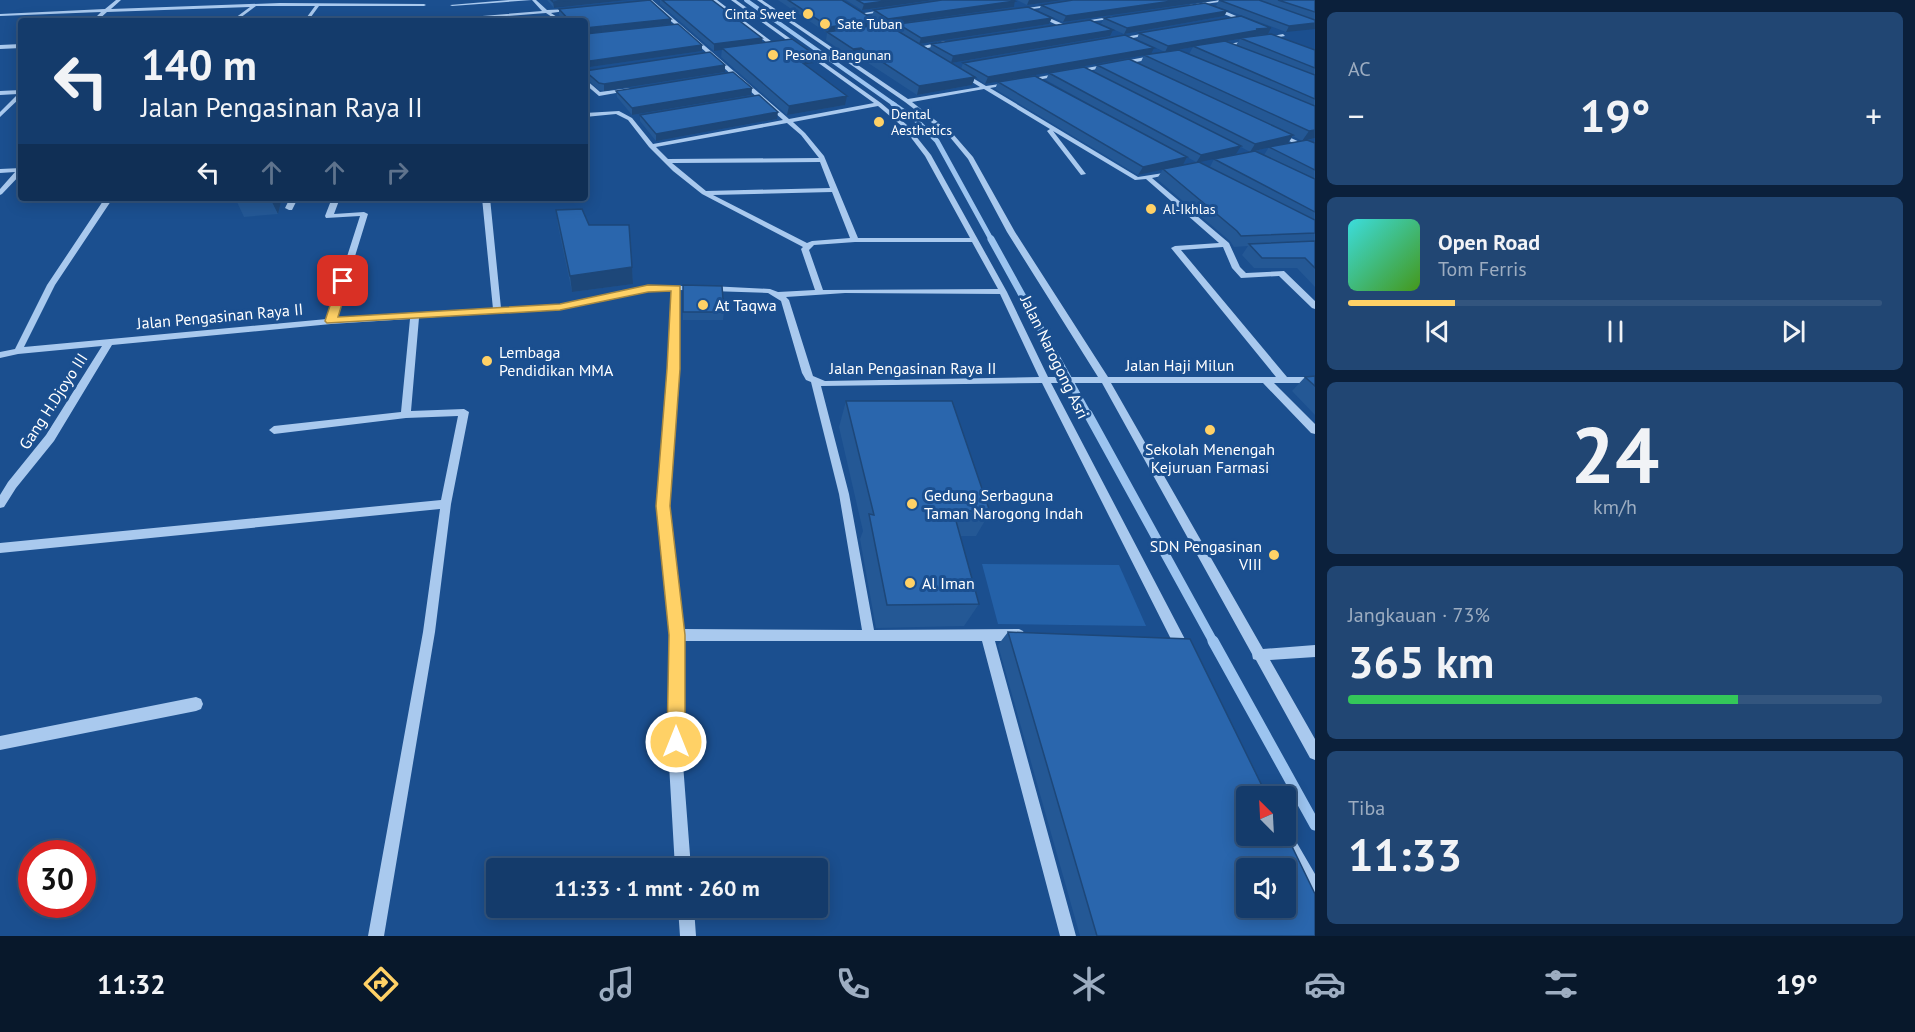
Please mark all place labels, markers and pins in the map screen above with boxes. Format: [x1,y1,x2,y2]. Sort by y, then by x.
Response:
place label: Cinta Sweet [725,5,796,23]
marker: Cinta Sweet [801,7,815,21]
place label: Sate Tuban [837,15,902,33]
marker: Sate Tuban [818,17,832,31]
place label: Pesona Bangunan [785,46,891,64]
marker: Pesona Bangunan [766,48,780,62]
place label: Dental Aesthetics [891,105,952,139]
marker: Dental Aesthetics [872,115,886,129]
place label: Al-Ikhlas [1163,200,1216,218]
marker: Al-Ikhlas [1144,202,1158,216]
pin [317,255,368,306]
place label: At Taqwa [715,295,777,315]
marker: At Taqwa [696,298,710,312]
place label: Lembaga Pendidikan MMA [499,342,614,380]
marker: Lembaga Pendidikan MMA [480,354,494,368]
marker: Sekolah Menengah Kejuruan Farmasi [1203,423,1217,437]
place label: Sekolah Menengah Kejuruan Farmasi [1145,439,1275,477]
place label: Gedung Serbaguna Taman Narogong Indah [924,485,1083,523]
marker: Gedung Serbaguna Taman Narogong Indah [905,497,919,511]
place label: SDN Pengasinan VIII [1150,536,1262,574]
marker: SDN Pengasinan VIII [1267,548,1281,562]
place label: Al Iman [922,573,975,593]
marker: Al Iman [903,576,917,590]

